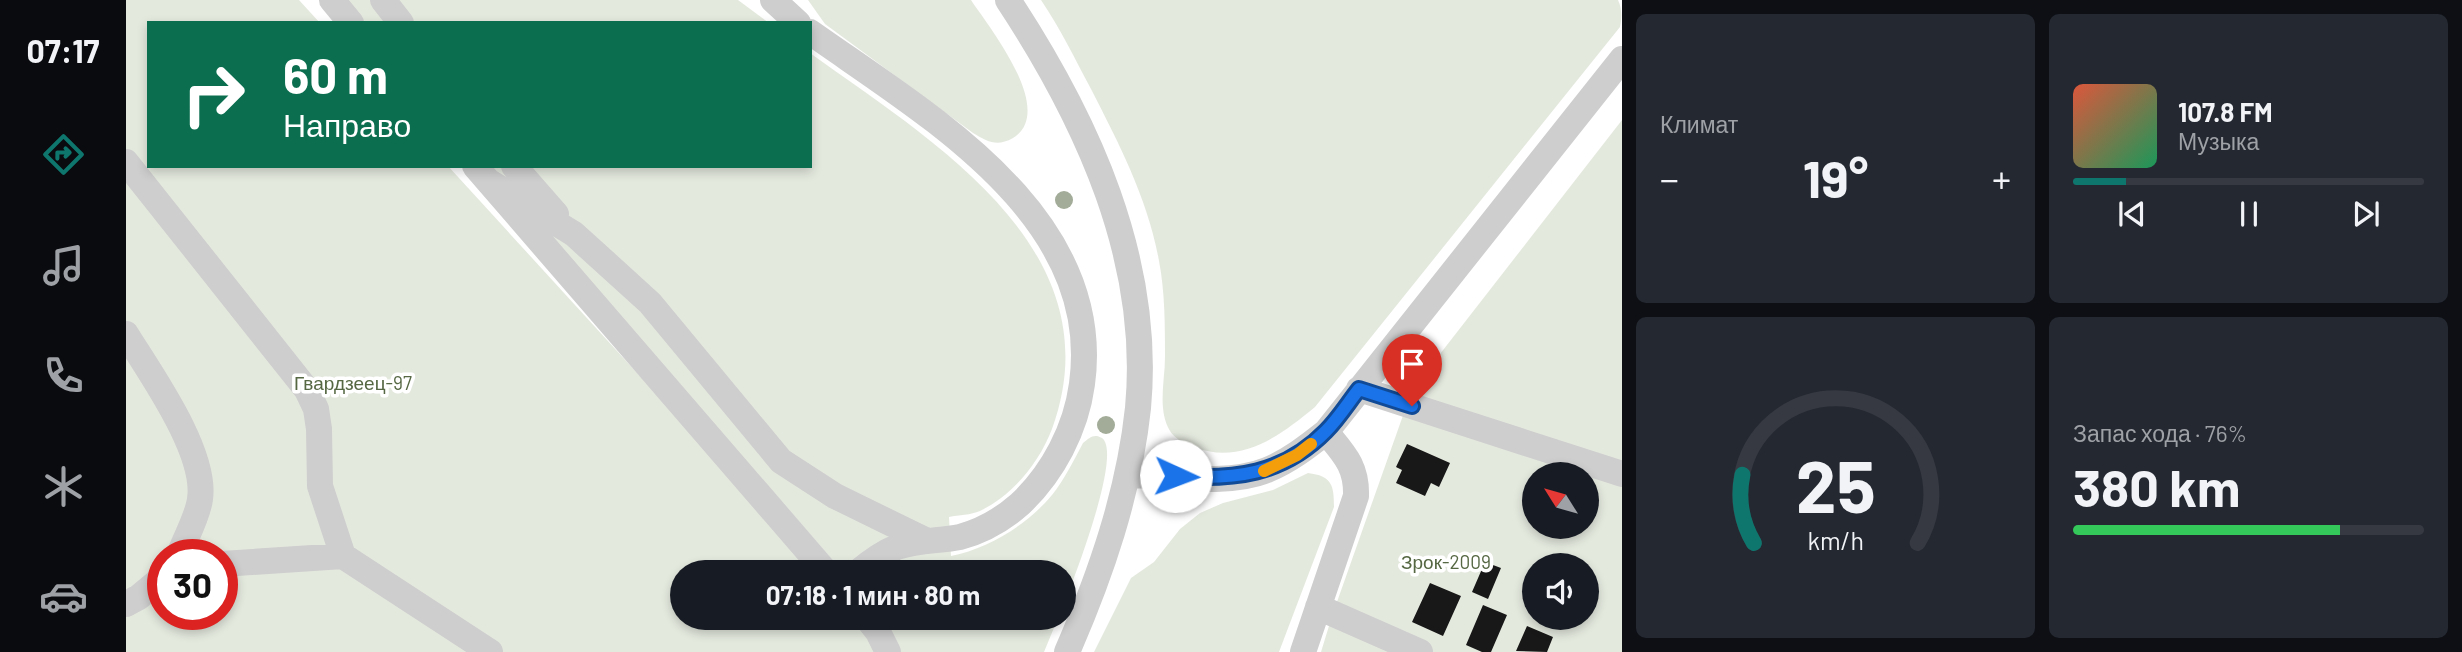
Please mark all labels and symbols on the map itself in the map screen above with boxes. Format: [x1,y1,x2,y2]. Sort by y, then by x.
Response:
pin [1382,334,1442,406]
park label: Гвардзеец-97 [294,371,412,394]
position arrow [1139,439,1213,513]
north arrow [1522,462,1600,539]
speed limit sign: 30 [147,539,238,630]
park label: Зрок-2009 [1401,550,1491,573]

